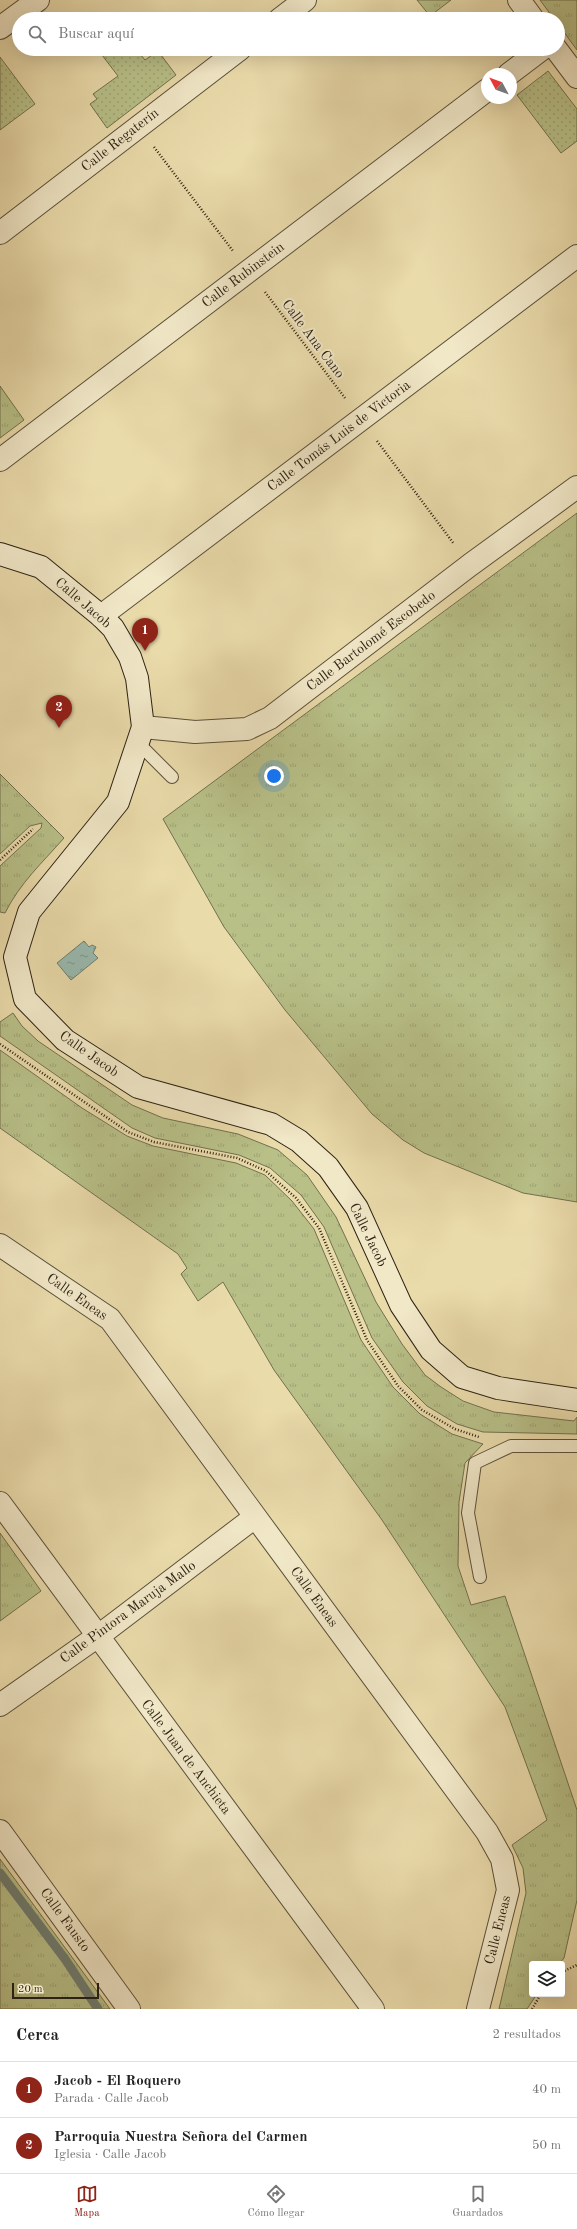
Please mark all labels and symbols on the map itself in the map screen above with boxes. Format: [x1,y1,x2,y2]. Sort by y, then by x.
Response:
north arrow [481,68,517,104]
street label: Calle Regaterín [79,105,162,174]
street label: Calle Rubinstein [199,239,287,310]
street label: Calle Ana Cano [279,297,347,381]
street label: Calle Tomás Luis de Victoria [265,378,413,494]
street label: Calle Jacob [52,575,114,631]
street label: Calle Bartolomé Escobedo [304,588,438,694]
pin: 1 [132,618,158,651]
pin: 2 [46,695,72,728]
your location [264,766,284,786]
street label: Calle Jacob [57,1028,121,1080]
street label: Calle Jacob [347,1201,389,1269]
street label: Calle Eneas [44,1271,110,1323]
street label: Calle Pintora Maruja Mallo [58,1558,198,1666]
street label: Calle Eneas [288,1564,340,1630]
street label: Calle Juan de Anchieta [138,1697,234,1817]
street label: Calle Fausto [37,1886,93,1955]
street label: Calle Eneas [483,1894,513,1966]
scale bar [12,1981,99,2000]

